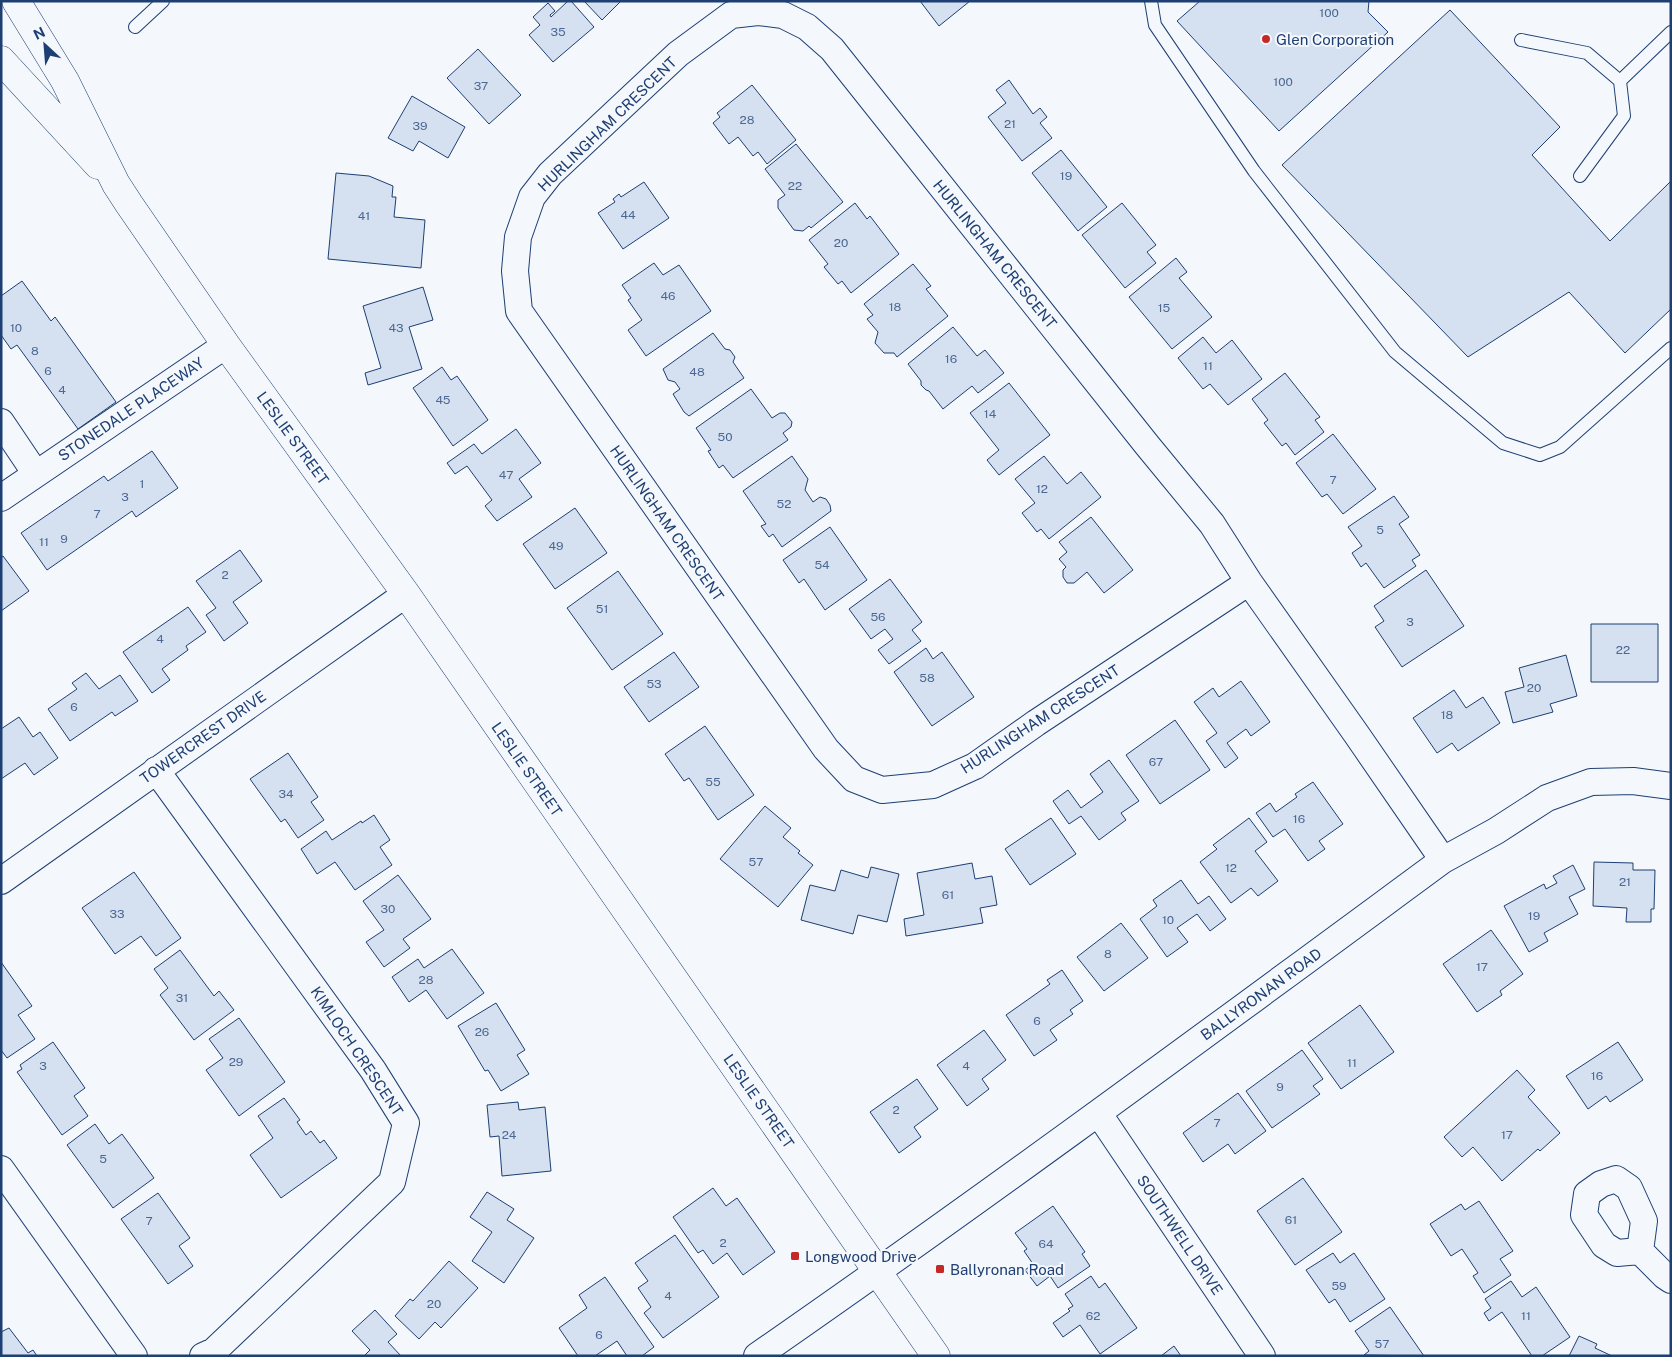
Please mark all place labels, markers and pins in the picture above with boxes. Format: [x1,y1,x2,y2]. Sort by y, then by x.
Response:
place label: Glen Corporation [1276,31,1394,48]
marker: Glen Corporation [1260,33,1272,45]
place label: Longwood Drive [805,1248,917,1265]
marker: Longwood Drive [789,1250,801,1262]
place label: Ballyronan Road [950,1261,1064,1278]
marker: Ballyronan Road [934,1263,946,1275]

